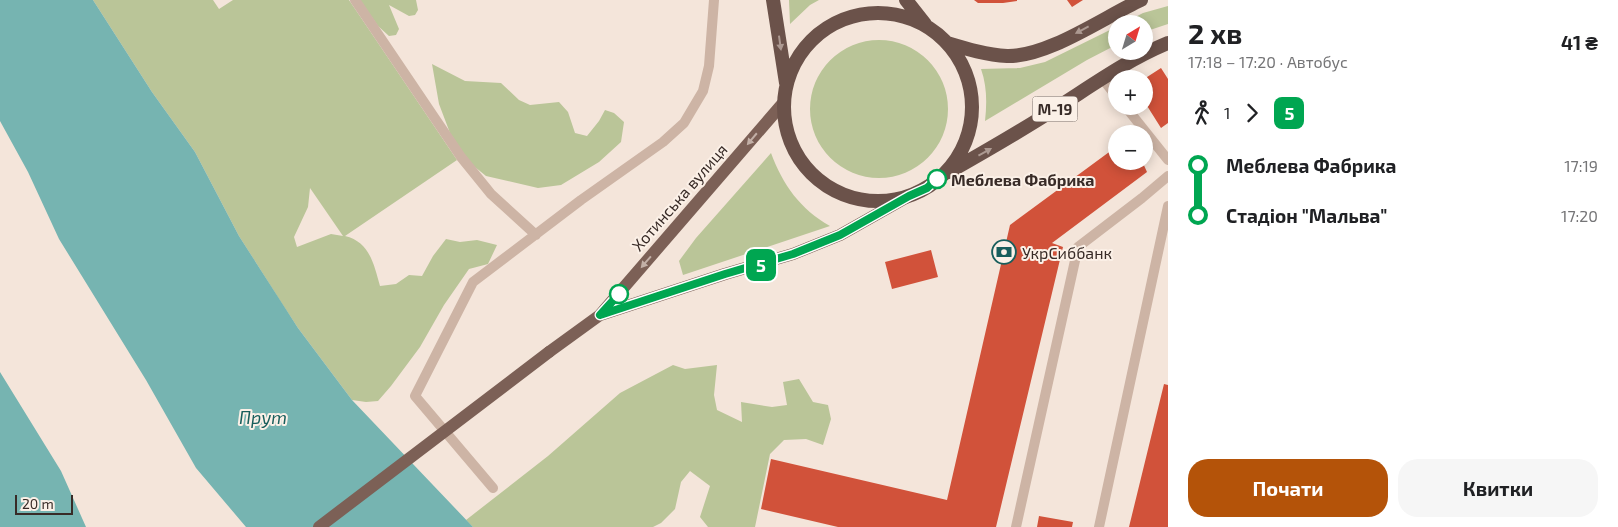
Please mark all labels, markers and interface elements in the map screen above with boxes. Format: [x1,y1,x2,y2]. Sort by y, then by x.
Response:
north arrow [1108,15,1152,60]
map controls [1108,15,1153,170]
text: 2 хв [1188,16,1242,50]
one-way arrow [1075,26,1090,34]
text: 41 ₴ [1561,31,1598,54]
one-way arrow [776,35,784,51]
text: 17:18 – 17:20 · Автобус [1188,52,1348,71]
button: + [1108,70,1153,115]
road number: М-19 [1032,96,1078,122]
icon: walk [1188,99,1216,127]
icon: forward [1238,99,1266,127]
text: 5 [1284,102,1294,124]
text: 1 [1224,103,1230,122]
button: − [1108,125,1153,170]
one-way arrow [747,132,758,145]
street label: Хотинська вулиця [627,140,731,255]
one-way arrow [977,148,992,156]
text: Меблева Фабрика [1226,154,1396,177]
text: 17:19 [1564,156,1598,175]
marker: Меблева Фабрика [927,169,947,189]
place label: Меблева Фабрика [951,170,1095,189]
text: Стадіон "Мальва" [1226,204,1387,227]
text: 17:20 [1561,206,1598,225]
bank icon: УкрСиббанк [991,239,1017,265]
place label: УкрСиббанк [1022,243,1112,262]
line badge: 5 [745,249,777,281]
text: 5 [756,254,766,276]
one-way arrow [640,256,652,268]
unlabelled marker [609,284,629,304]
water label: Прут [239,406,287,428]
button: Почати [1188,459,1388,517]
button: Квитки [1398,459,1598,517]
scale bar [15,492,72,515]
text: 20 m [22,495,54,512]

